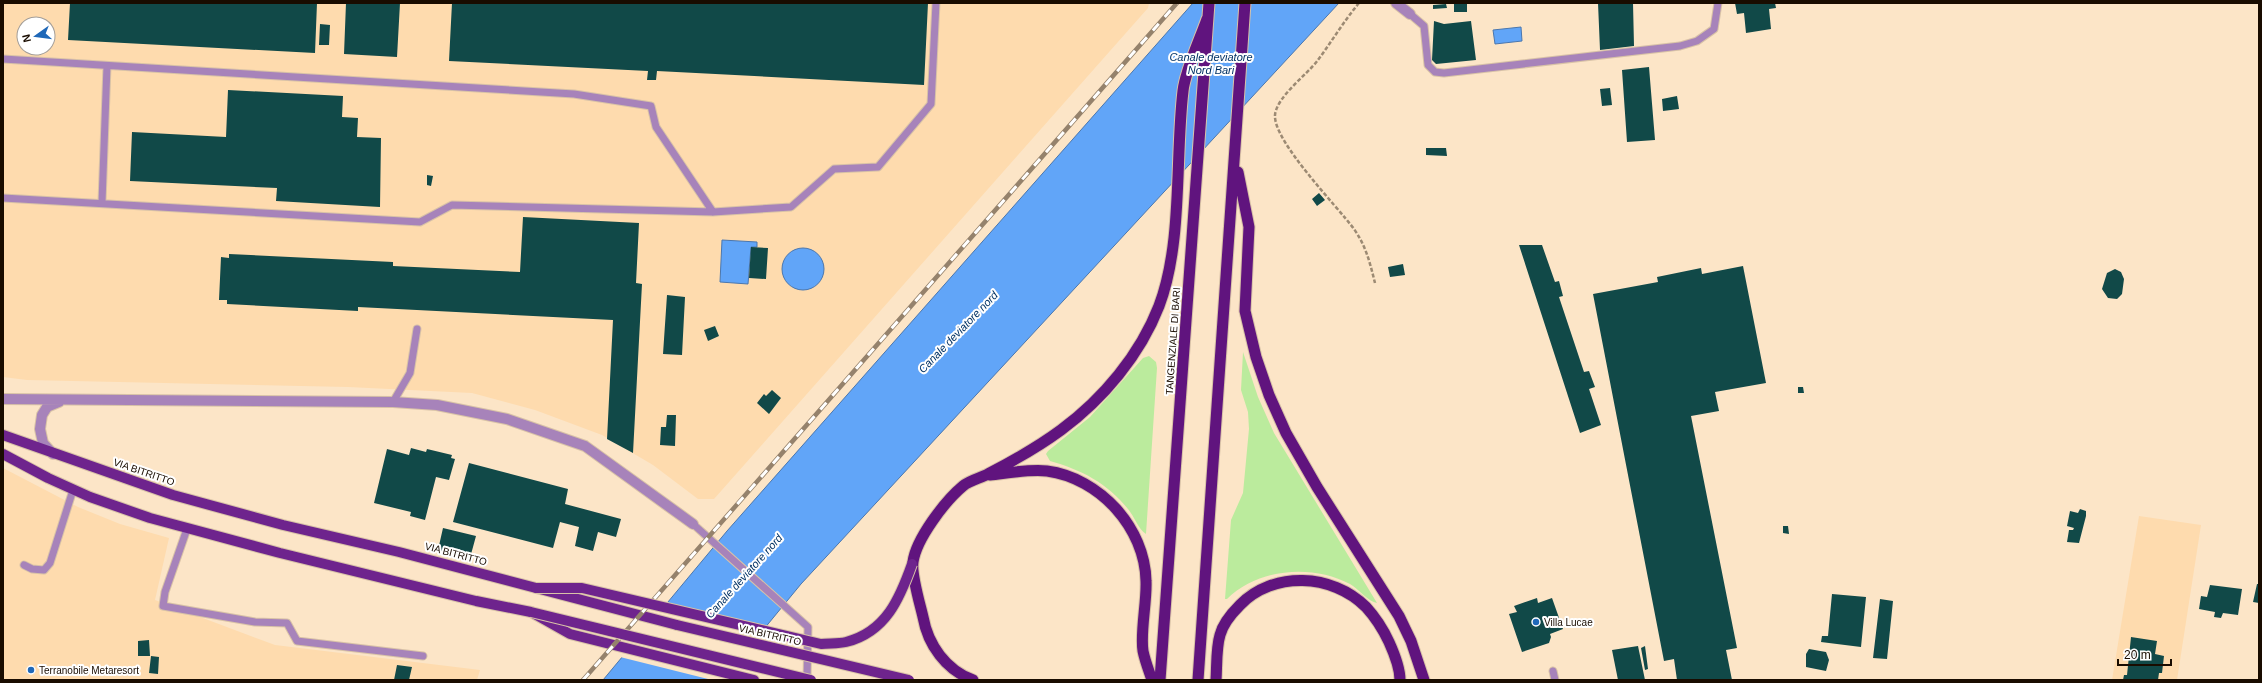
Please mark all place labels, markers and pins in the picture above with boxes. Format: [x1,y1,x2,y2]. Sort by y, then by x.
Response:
marker: Villa Lucae [1531,617,1541,627]
place label: Villa Lucae [1544,617,1593,628]
marker: Terranobile Metaresort [26,665,36,675]
place label: Terranobile Metaresort [39,665,139,676]

